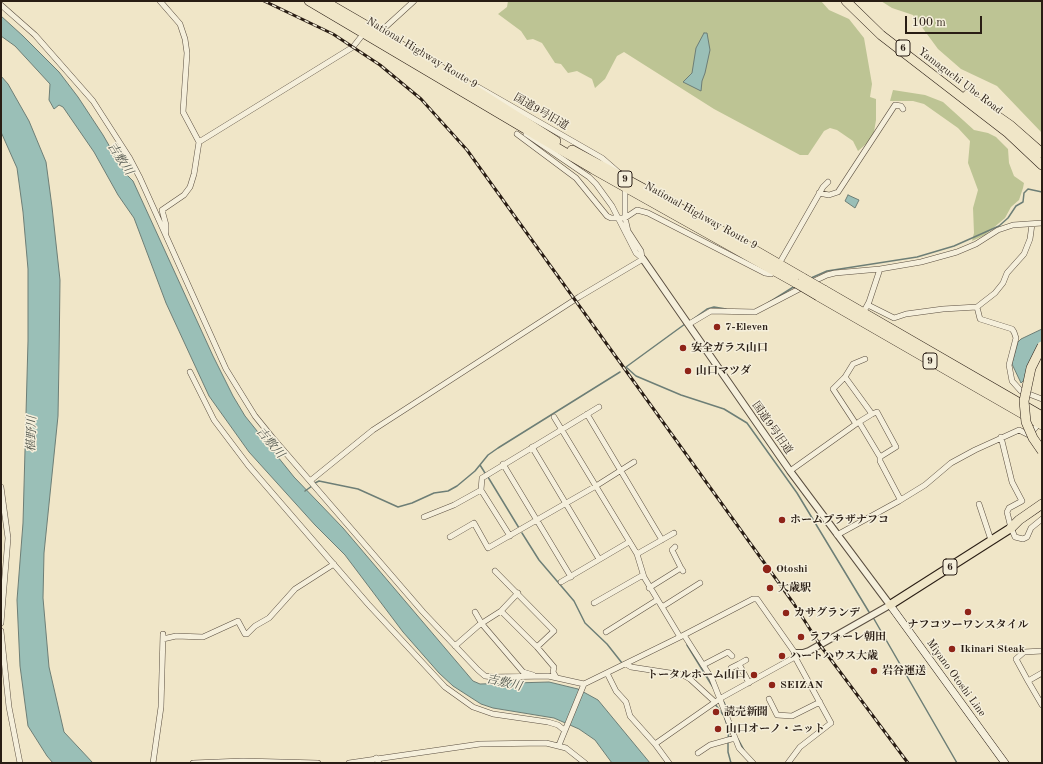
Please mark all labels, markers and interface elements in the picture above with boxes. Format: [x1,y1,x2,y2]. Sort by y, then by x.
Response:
scale bar [907,8,984,34]
street label: National Highway Route 9 [364,15,480,91]
text: 100 m [912,17,946,29]
road number: 6 [896,40,910,56]
street label: Yamaguchi Ube Road [915,45,1005,117]
street label: 国道9号旧道 [511,91,571,133]
water label: 吉敷川 [104,140,136,178]
road number: 9 [618,171,632,187]
street label: National Highway Route 9 [642,179,760,253]
place label: 7-Eleven [725,320,768,334]
marker: 7-Eleven [712,322,722,332]
place label: 安全ガラス山口 [691,341,768,355]
marker: 安全ガラス山口 [678,343,688,353]
road number: 9 [923,353,937,369]
place label: 山口マツダ [696,364,751,378]
marker: 山口マツダ [683,366,693,376]
street label: 国道9号旧道 [749,399,795,457]
water label: 椹野川 [24,416,40,452]
water label: 吉敷川 [253,425,287,461]
place label: ホームプラザナフコ [790,513,889,527]
marker: ホームプラザナフコ [777,515,787,525]
road number: 6 [943,559,957,575]
place label: Otoshi [776,562,808,576]
marker: Otoshi [761,563,773,575]
place label: 大歳駅 [778,581,811,595]
marker: 大歳駅 [765,583,775,593]
place label: カサグランデ [794,606,860,620]
marker: ナフコツーワンスタイル [963,607,973,617]
marker: カサグランデ [781,608,791,618]
place label: ナフコツーワンスタイル [908,618,1028,632]
place label: ラフォーレ朝田 [809,630,886,644]
marker: ラフォーレ朝田 [796,632,806,642]
street label: Miyano Otoshi Line [923,637,989,719]
place label: Ikinari Steak [960,642,1025,656]
marker: Ikinari Steak [947,644,957,654]
place label: ハートハウス大歳 [790,649,878,663]
marker: ハートハウス大歳 [777,651,787,661]
place label: 岩谷運送 [882,664,926,678]
marker: 岩谷運送 [869,666,879,676]
place label: トータルホーム山口 [647,668,746,682]
marker: トータルホーム山口 [749,670,759,680]
water label: 吉敷川 [485,672,523,694]
place label: SEIZAN [780,678,823,692]
marker: SEIZAN [767,680,777,690]
place label: 読売新聞 [724,705,768,719]
marker: 読売新聞 [711,707,721,717]
place label: 山口オーノ・ニット [726,722,825,736]
marker: 山口オーノ・ニット [713,724,723,734]

